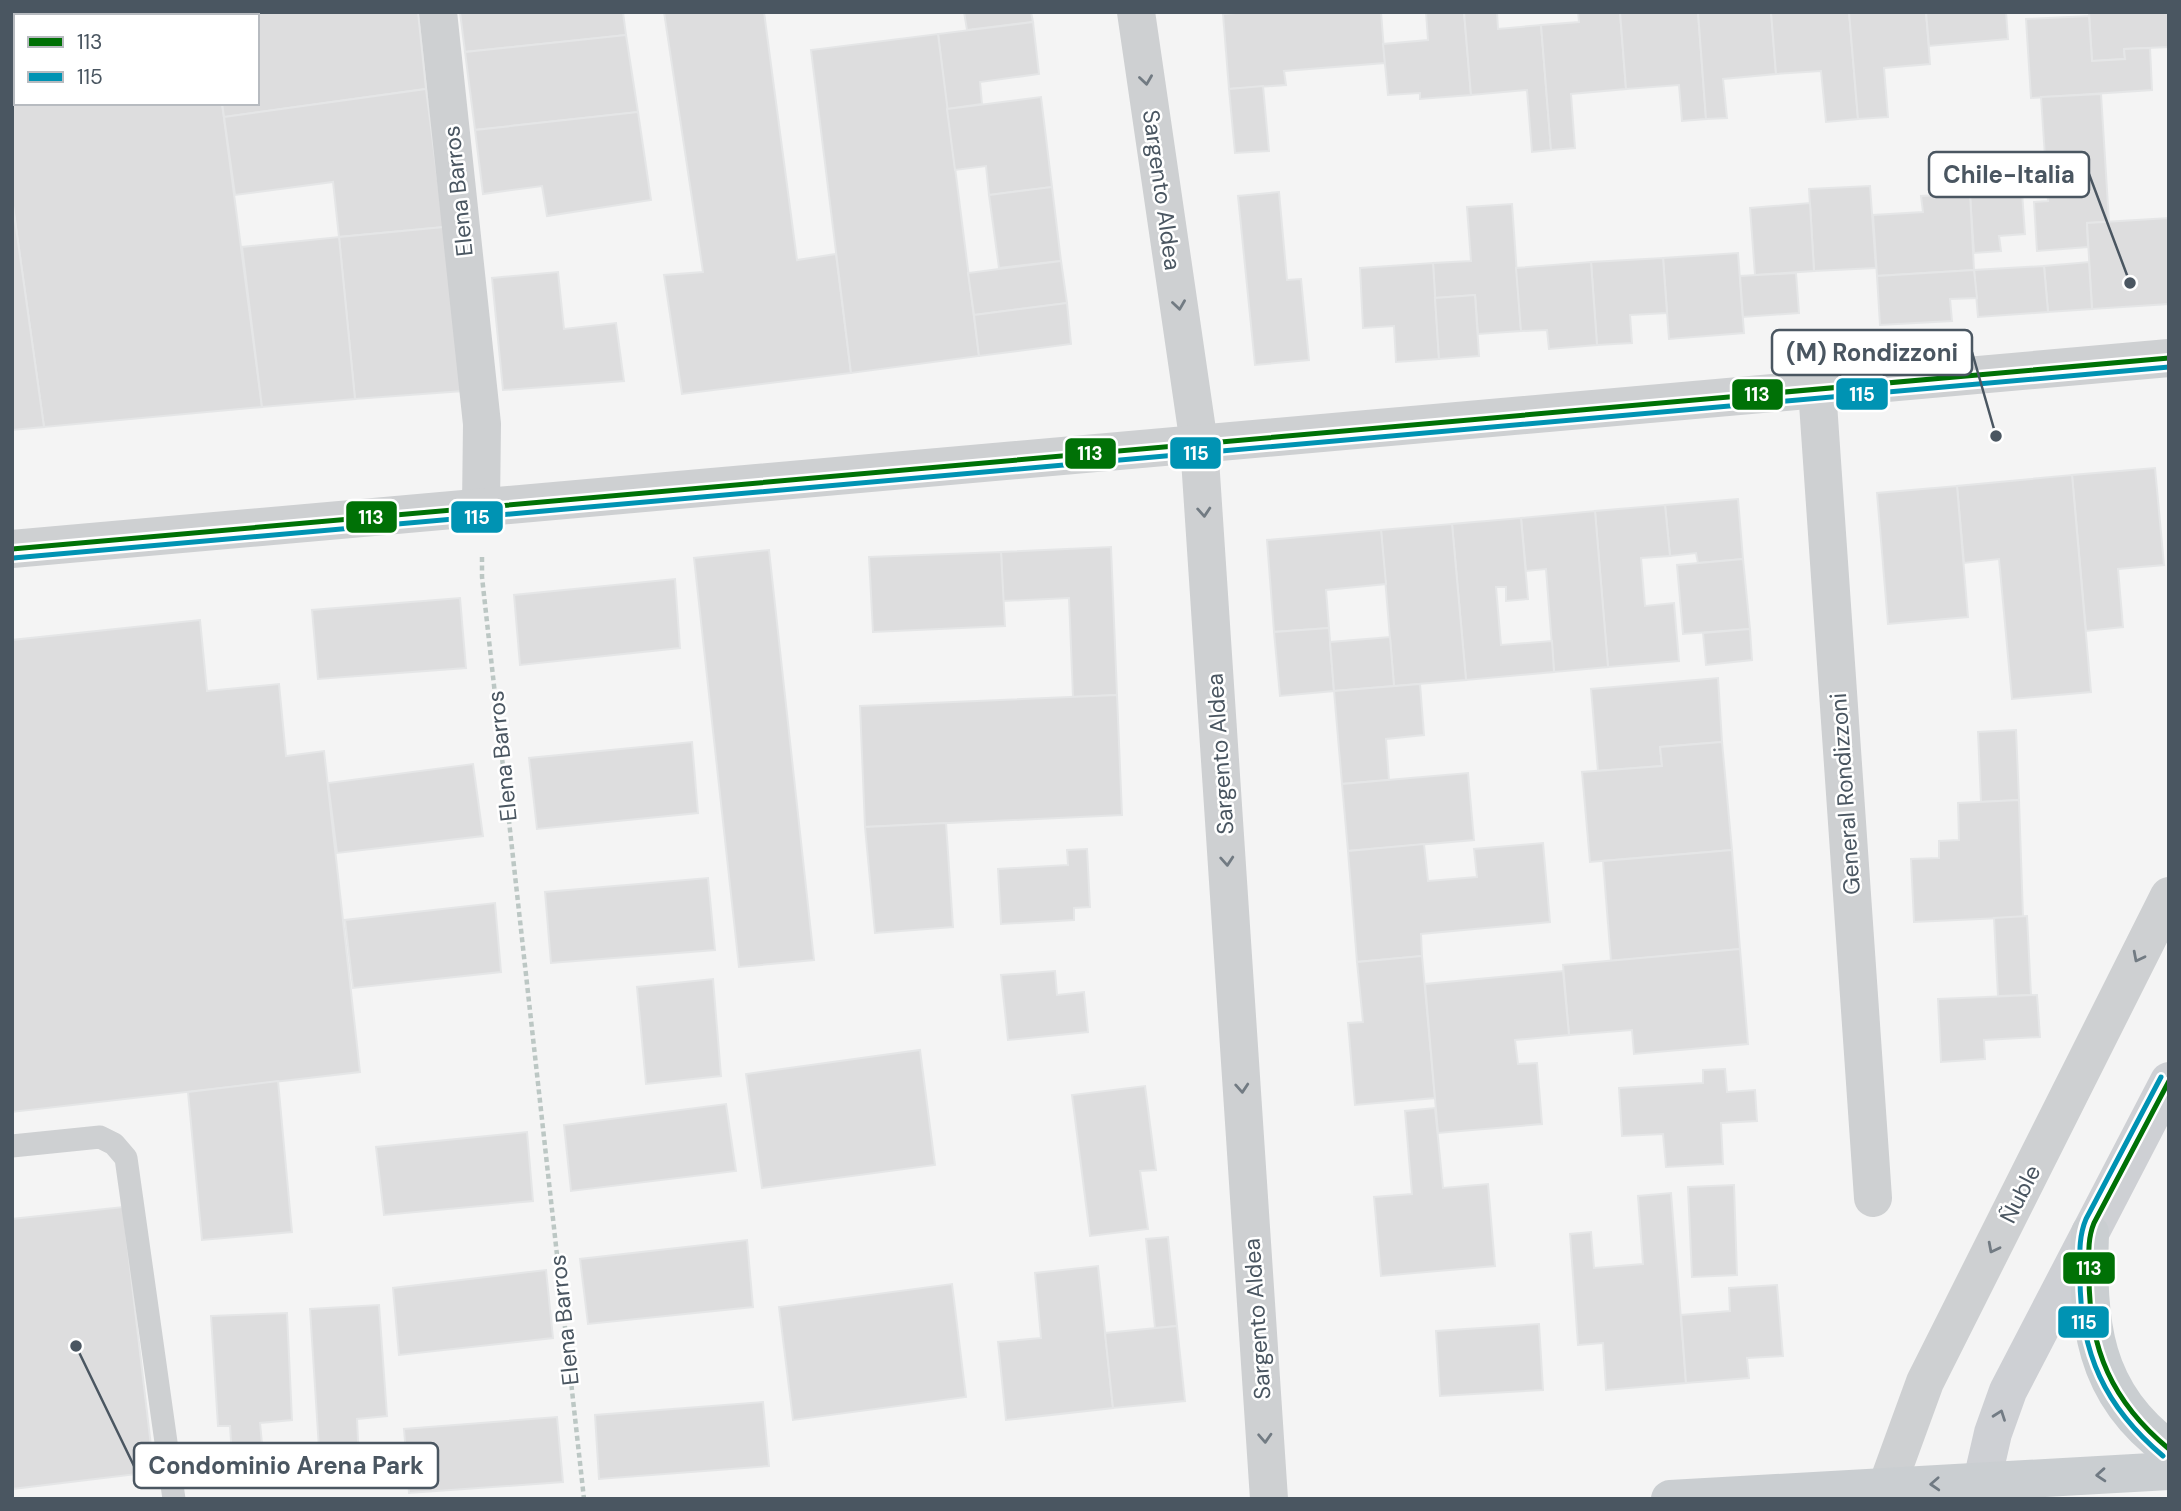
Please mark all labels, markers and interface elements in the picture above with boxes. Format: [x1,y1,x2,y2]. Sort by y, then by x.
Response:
legend [14,14,259,105]
text: 113 [77,28,103,56]
text: 115 [77,63,103,91]
one-way arrow [1138,74,1153,86]
street label: Sargento Aldea [1136,108,1188,272]
street label: Elena Barros [436,124,480,258]
callout: Chile-Italia [1929,152,2089,197]
text: Chile-Italia [1943,159,2075,190]
one-way arrow [1171,299,1186,311]
callout: (M) Rondizzoni [1772,330,1972,375]
text: (M) Rondizzoni [1786,337,1958,368]
line badge: 115 [1835,377,1889,411]
line badge: 113 [1731,378,1784,411]
text: 113 [1744,382,1770,407]
text: 115 [1849,382,1875,407]
line badge: 115 [1169,436,1222,470]
line badge: 113 [1064,437,1117,470]
text: 113 [1077,441,1103,466]
text: 115 [1183,441,1209,466]
line badge: 113 [345,500,398,534]
line badge: 115 [450,500,504,534]
text: 113 [358,505,384,530]
text: 115 [464,505,490,530]
one-way arrow [1196,507,1211,518]
street label: Sargento Aldea [1199,672,1241,836]
street label: Elena Barros [480,689,524,823]
street label: General Rondizzoni [1823,692,1867,896]
one-way arrow [1219,856,1234,867]
one-way arrow [2133,950,2147,962]
one-way arrow [1234,1083,1249,1094]
street label: Ñuble [1993,1160,2047,1228]
street label: Sargento Aldea [1236,1237,1278,1401]
one-way arrow [1987,1241,2001,1253]
line badge: 113 [2062,1251,2116,1285]
street label: Elena Barros [542,1253,586,1387]
text: 113 [2076,1256,2102,1281]
line badge: 115 [2057,1305,2110,1339]
text: 115 [2071,1310,2097,1335]
one-way arrow [1991,1409,2005,1421]
one-way arrow [1257,1432,1272,1443]
callout: Condominio Arena Park [134,1443,438,1488]
text: Condominio Arena Park [148,1450,424,1481]
one-way arrow [2095,1467,2106,1482]
one-way arrow [1929,1476,1940,1491]

